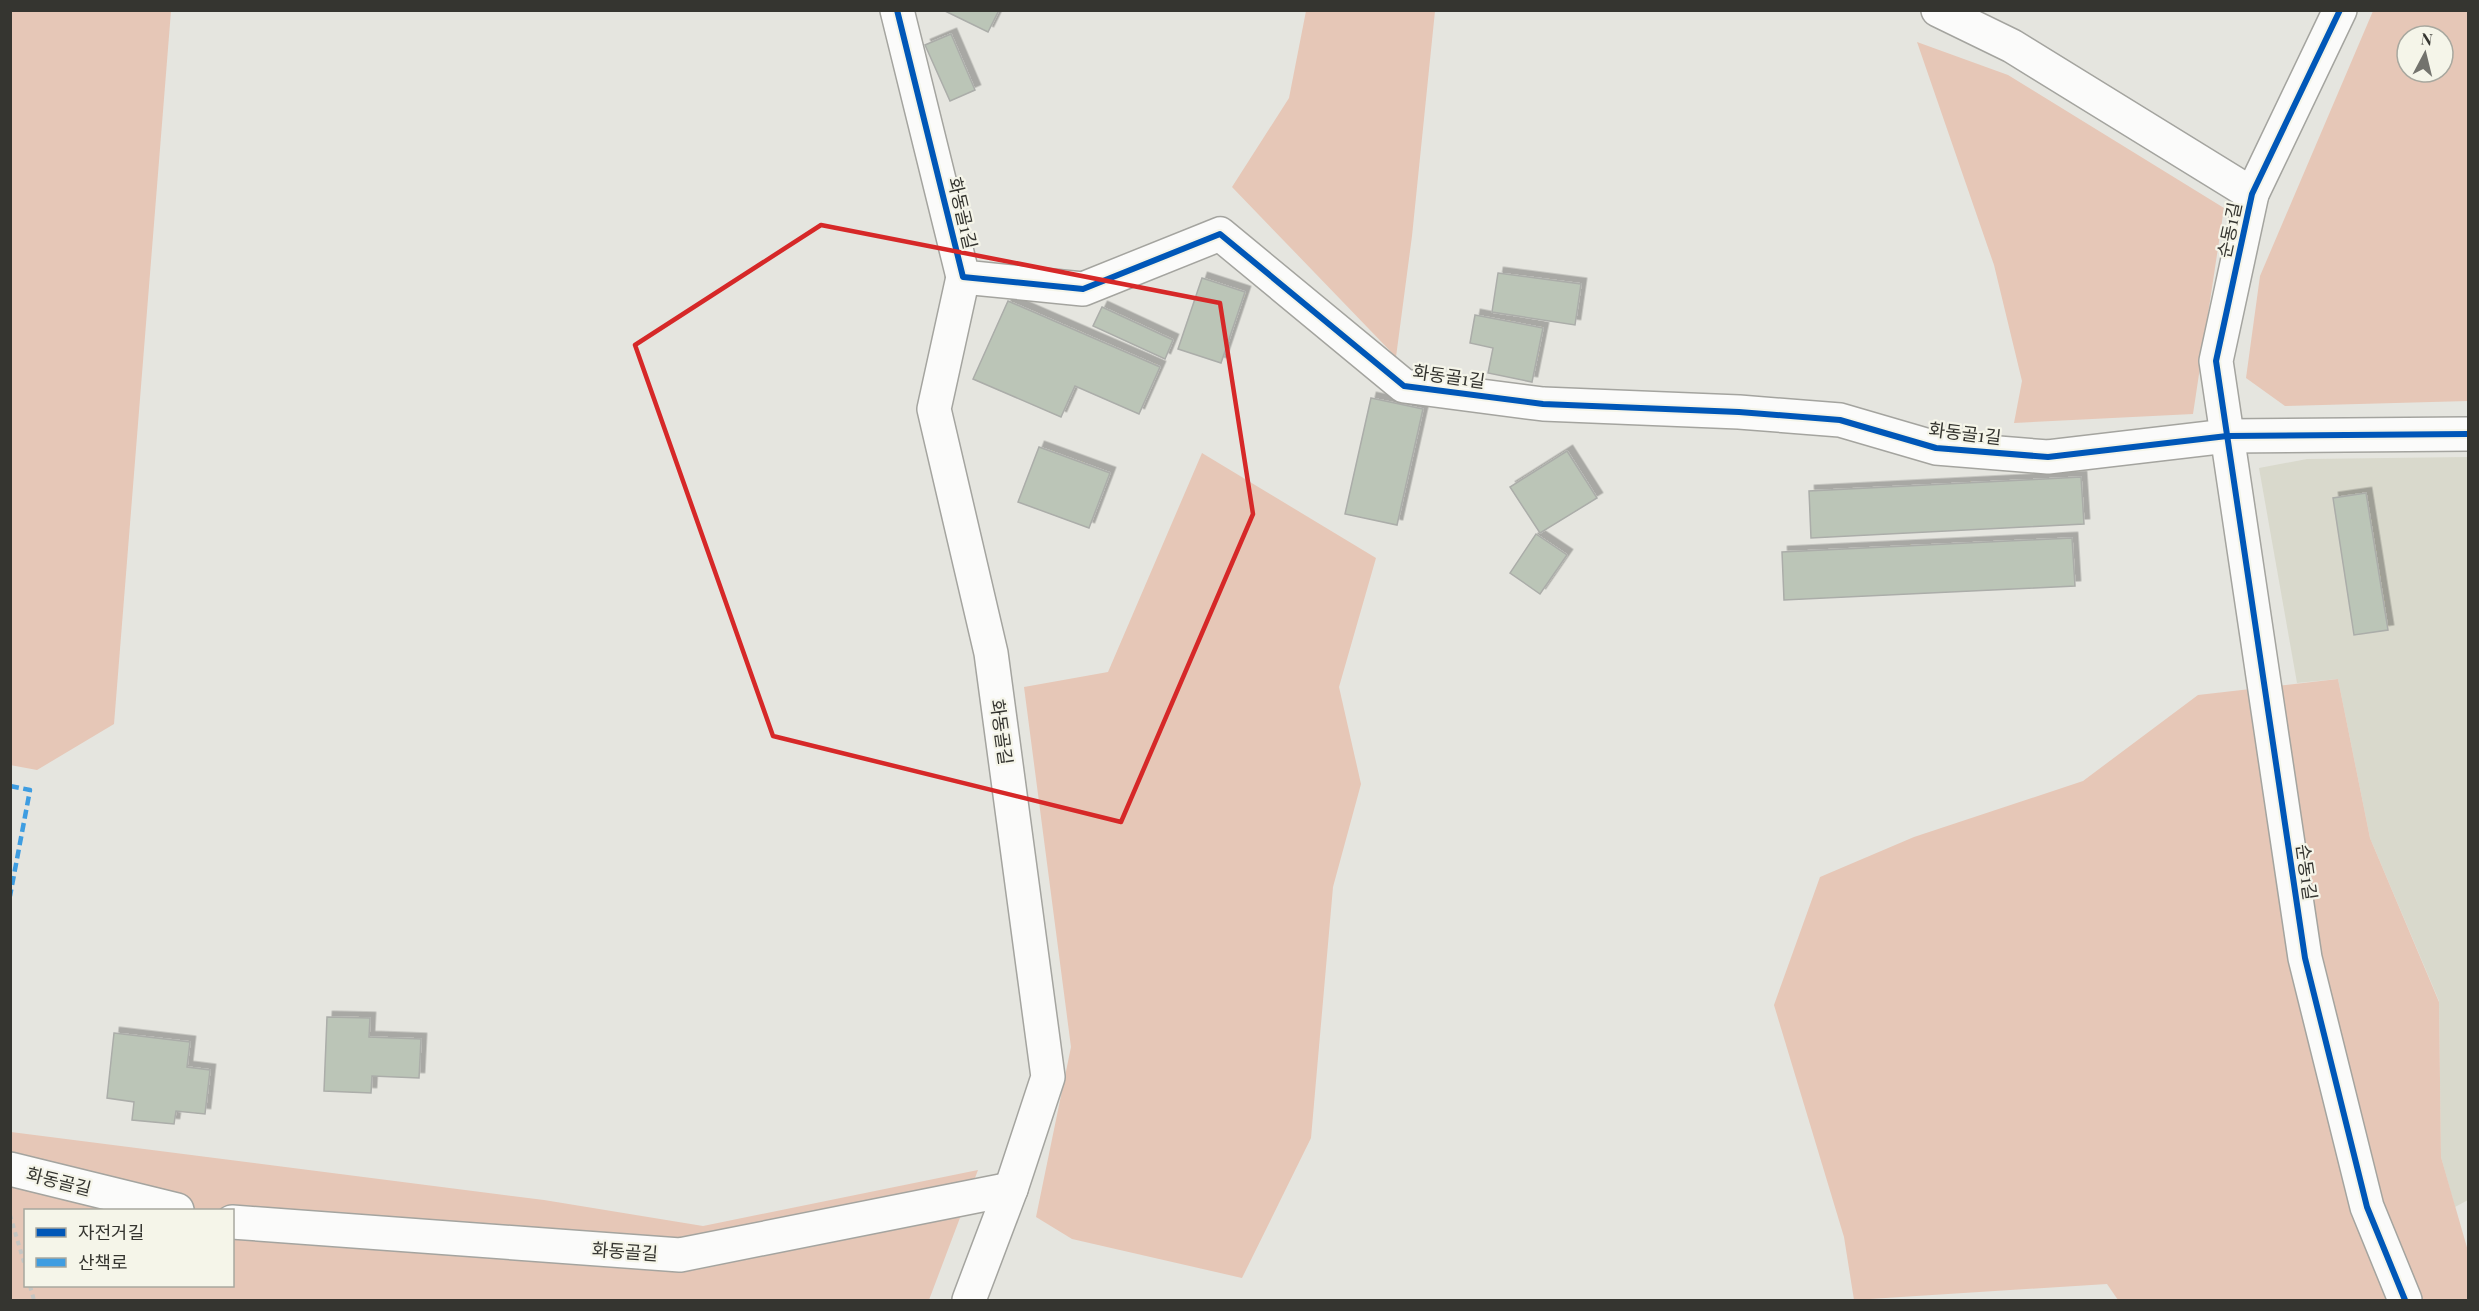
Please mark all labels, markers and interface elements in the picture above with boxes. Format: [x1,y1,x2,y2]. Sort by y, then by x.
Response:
north arrow [2395,24,2455,84]
text: N [2420,27,2434,50]
street label: 화동골1길 [943,175,983,251]
street label: 순동1길 [2211,200,2247,260]
street label: 화동골1길 [1411,359,1487,393]
street label: 화동골1길 [1927,417,2003,449]
street label: 화동골길 [986,698,1018,766]
street label: 순동1길 [2291,842,2323,902]
street label: 화동골길 [24,1161,94,1201]
legend [24,1209,234,1287]
text: 자전거길 [78,1220,144,1244]
street label: 화동골길 [591,1237,659,1265]
text: 산책로 [78,1250,128,1274]

